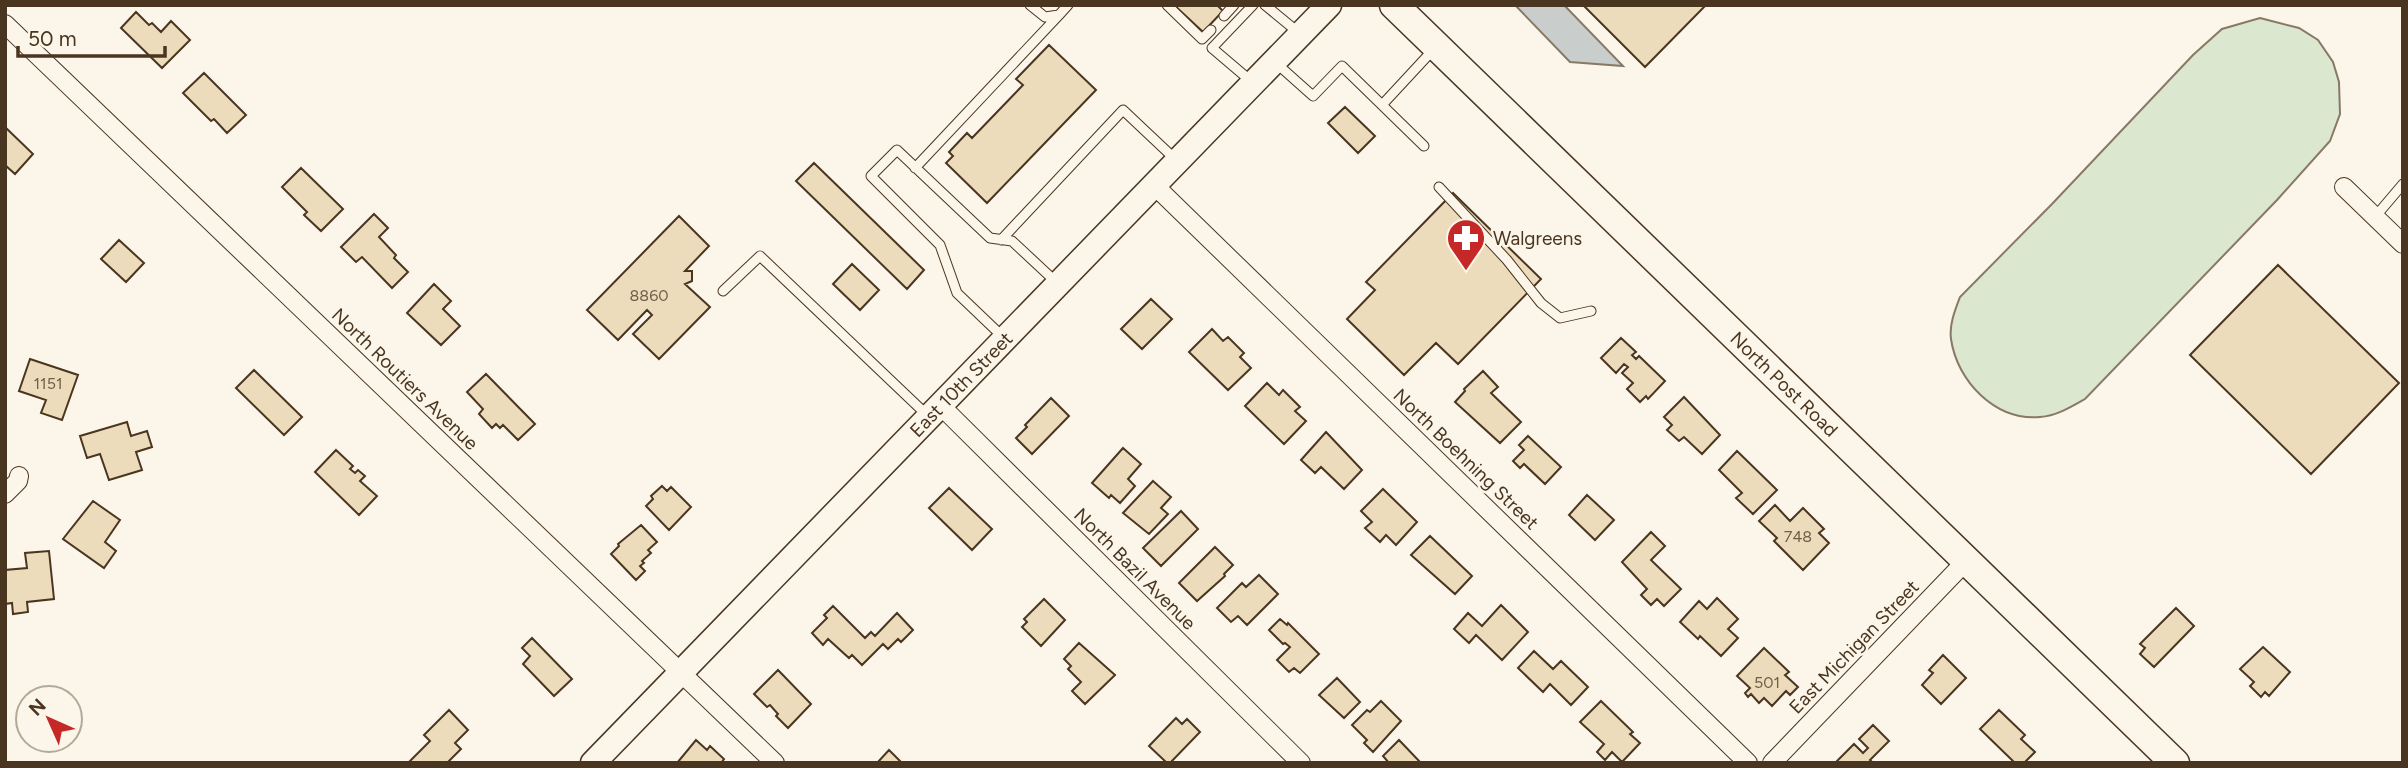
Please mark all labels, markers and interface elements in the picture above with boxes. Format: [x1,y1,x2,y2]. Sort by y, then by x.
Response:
scale bar [18,14,164,58]
text: 50 m [28,26,77,51]
pharmacy icon: Walgreens [1445,217,1487,272]
place label: Walgreens [1493,227,1582,250]
house number: 8860 [630,286,668,305]
street label: North Routiers Avenue [327,303,483,455]
street label: East 10th Street [905,327,1017,442]
street label: North Post Road [1726,327,1843,441]
house number: 1151 [33,374,63,393]
street label: North Boehning Street [1389,384,1543,534]
street label: North Bazil Avenue [1069,503,1201,635]
house number: 748 [1784,527,1812,546]
street label: East Michigan Street [1784,575,1924,719]
house number: 501 [1754,673,1780,692]
north arrow [14,684,84,754]
text: N [24,694,51,721]

